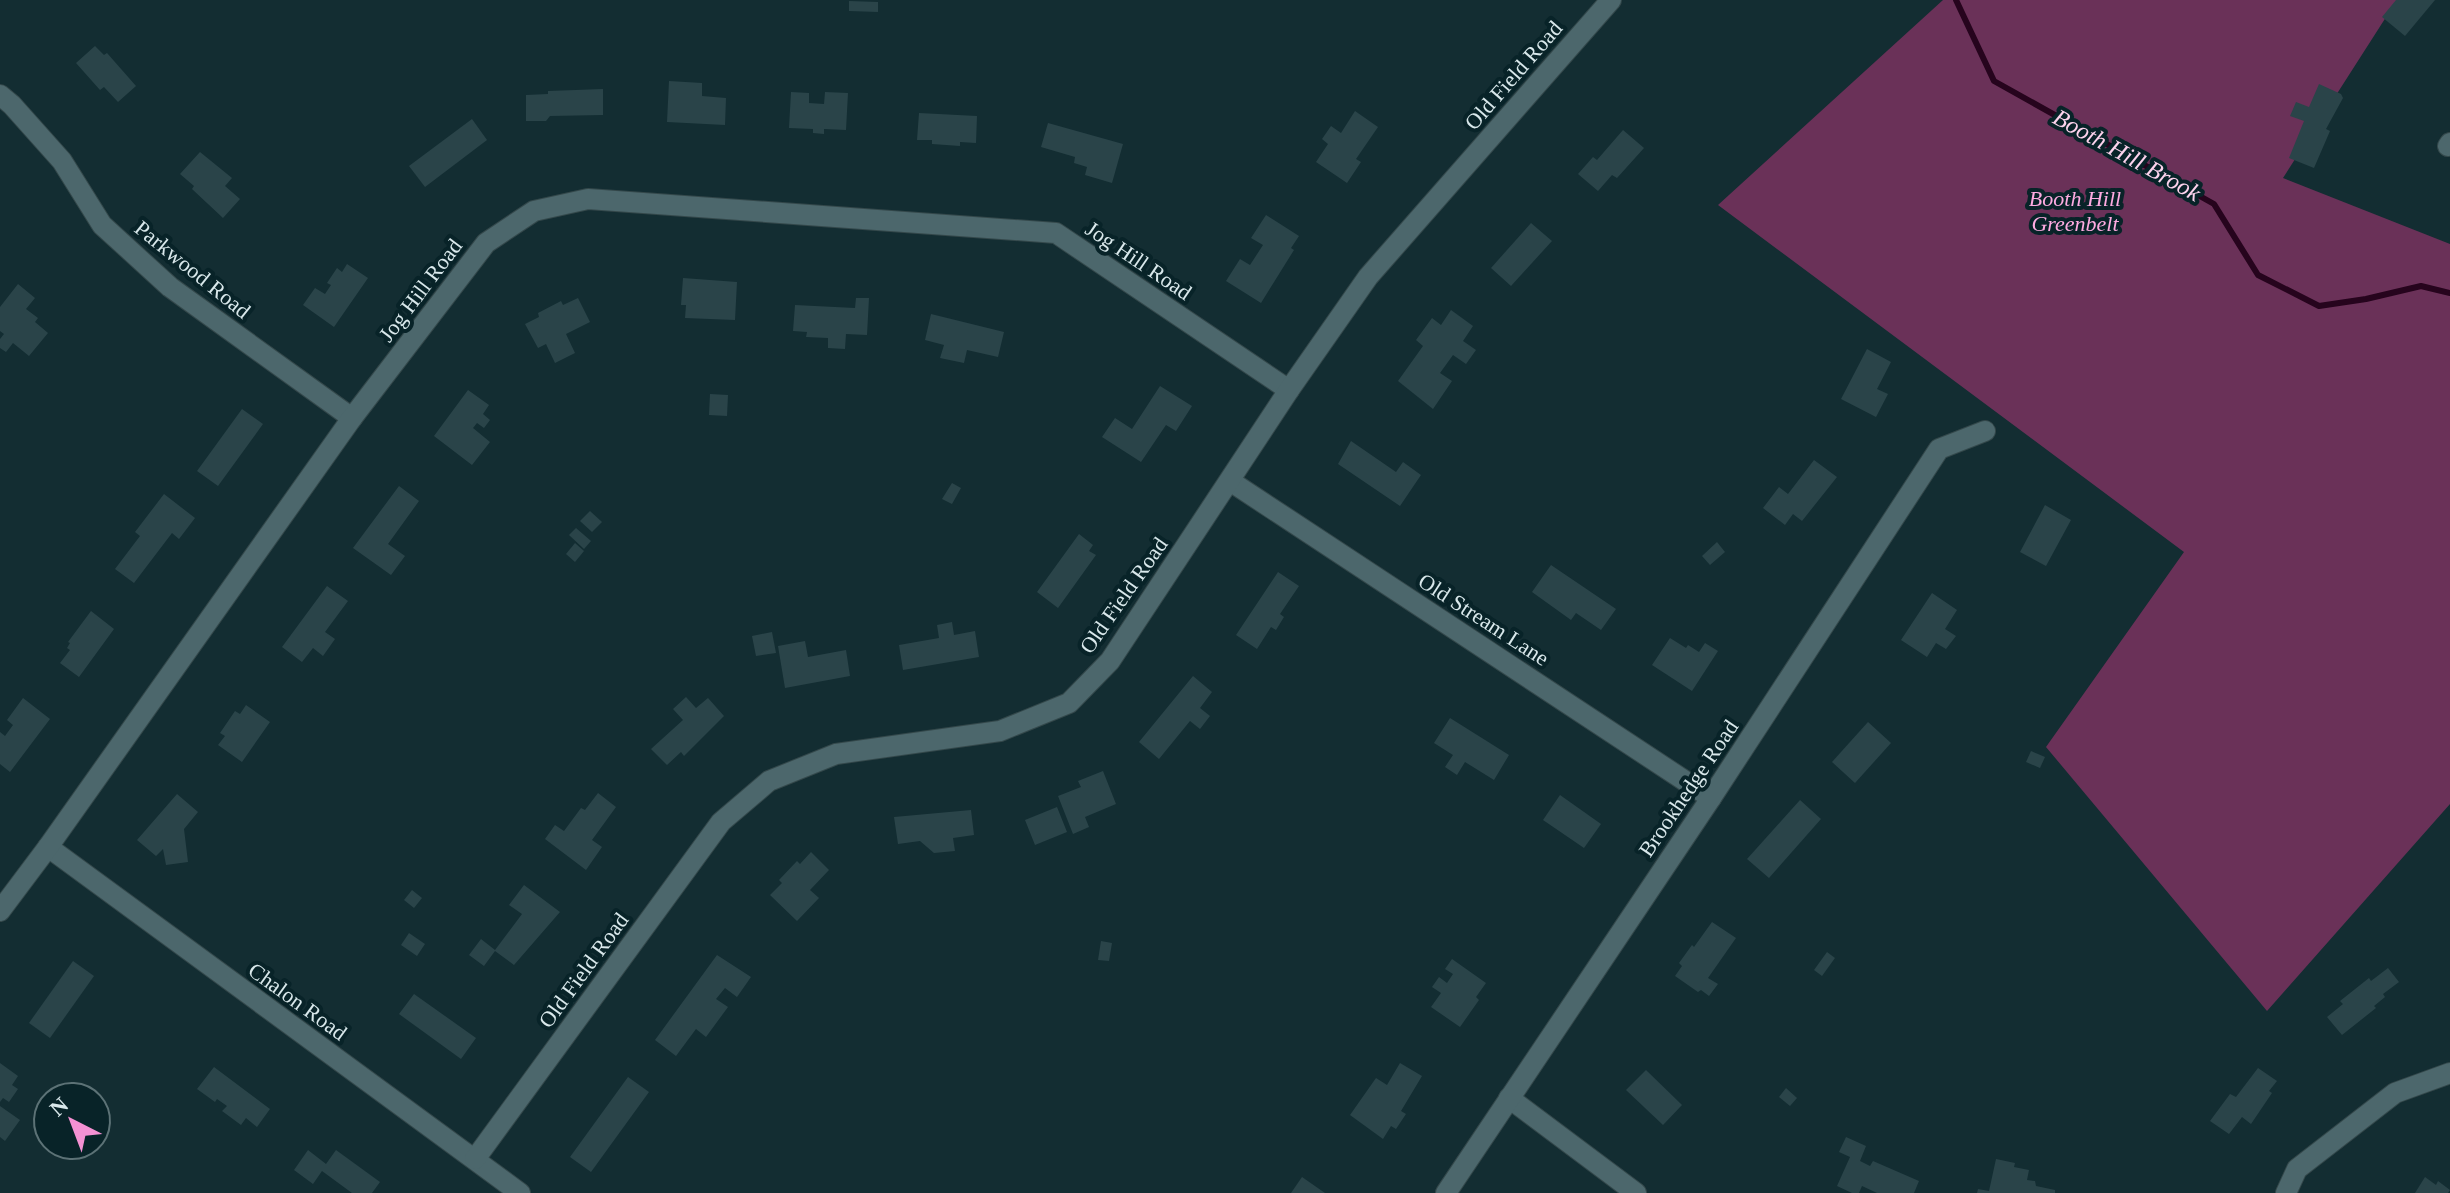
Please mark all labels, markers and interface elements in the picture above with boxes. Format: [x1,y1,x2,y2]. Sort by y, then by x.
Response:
street label: Old Field Road [1459,16,1567,135]
water label: Booth Hill Brook [2049,104,2206,206]
park label: Booth Hill Greenbelt [2029,186,2121,236]
street label: Parkwood Road [130,215,255,324]
street label: Jog Hill Road [1081,216,1196,305]
street label: Jog Hill Road [374,234,467,347]
street label: Old Field Road [1074,533,1173,658]
street label: Old Stream Lane [1414,568,1554,671]
street label: Brookhedge Road [1633,715,1743,861]
street label: Old Field Road [533,908,633,1033]
street label: Chalon Road [244,957,352,1045]
north arrow [32,1081,112,1161]
text: N [45,1092,73,1121]

